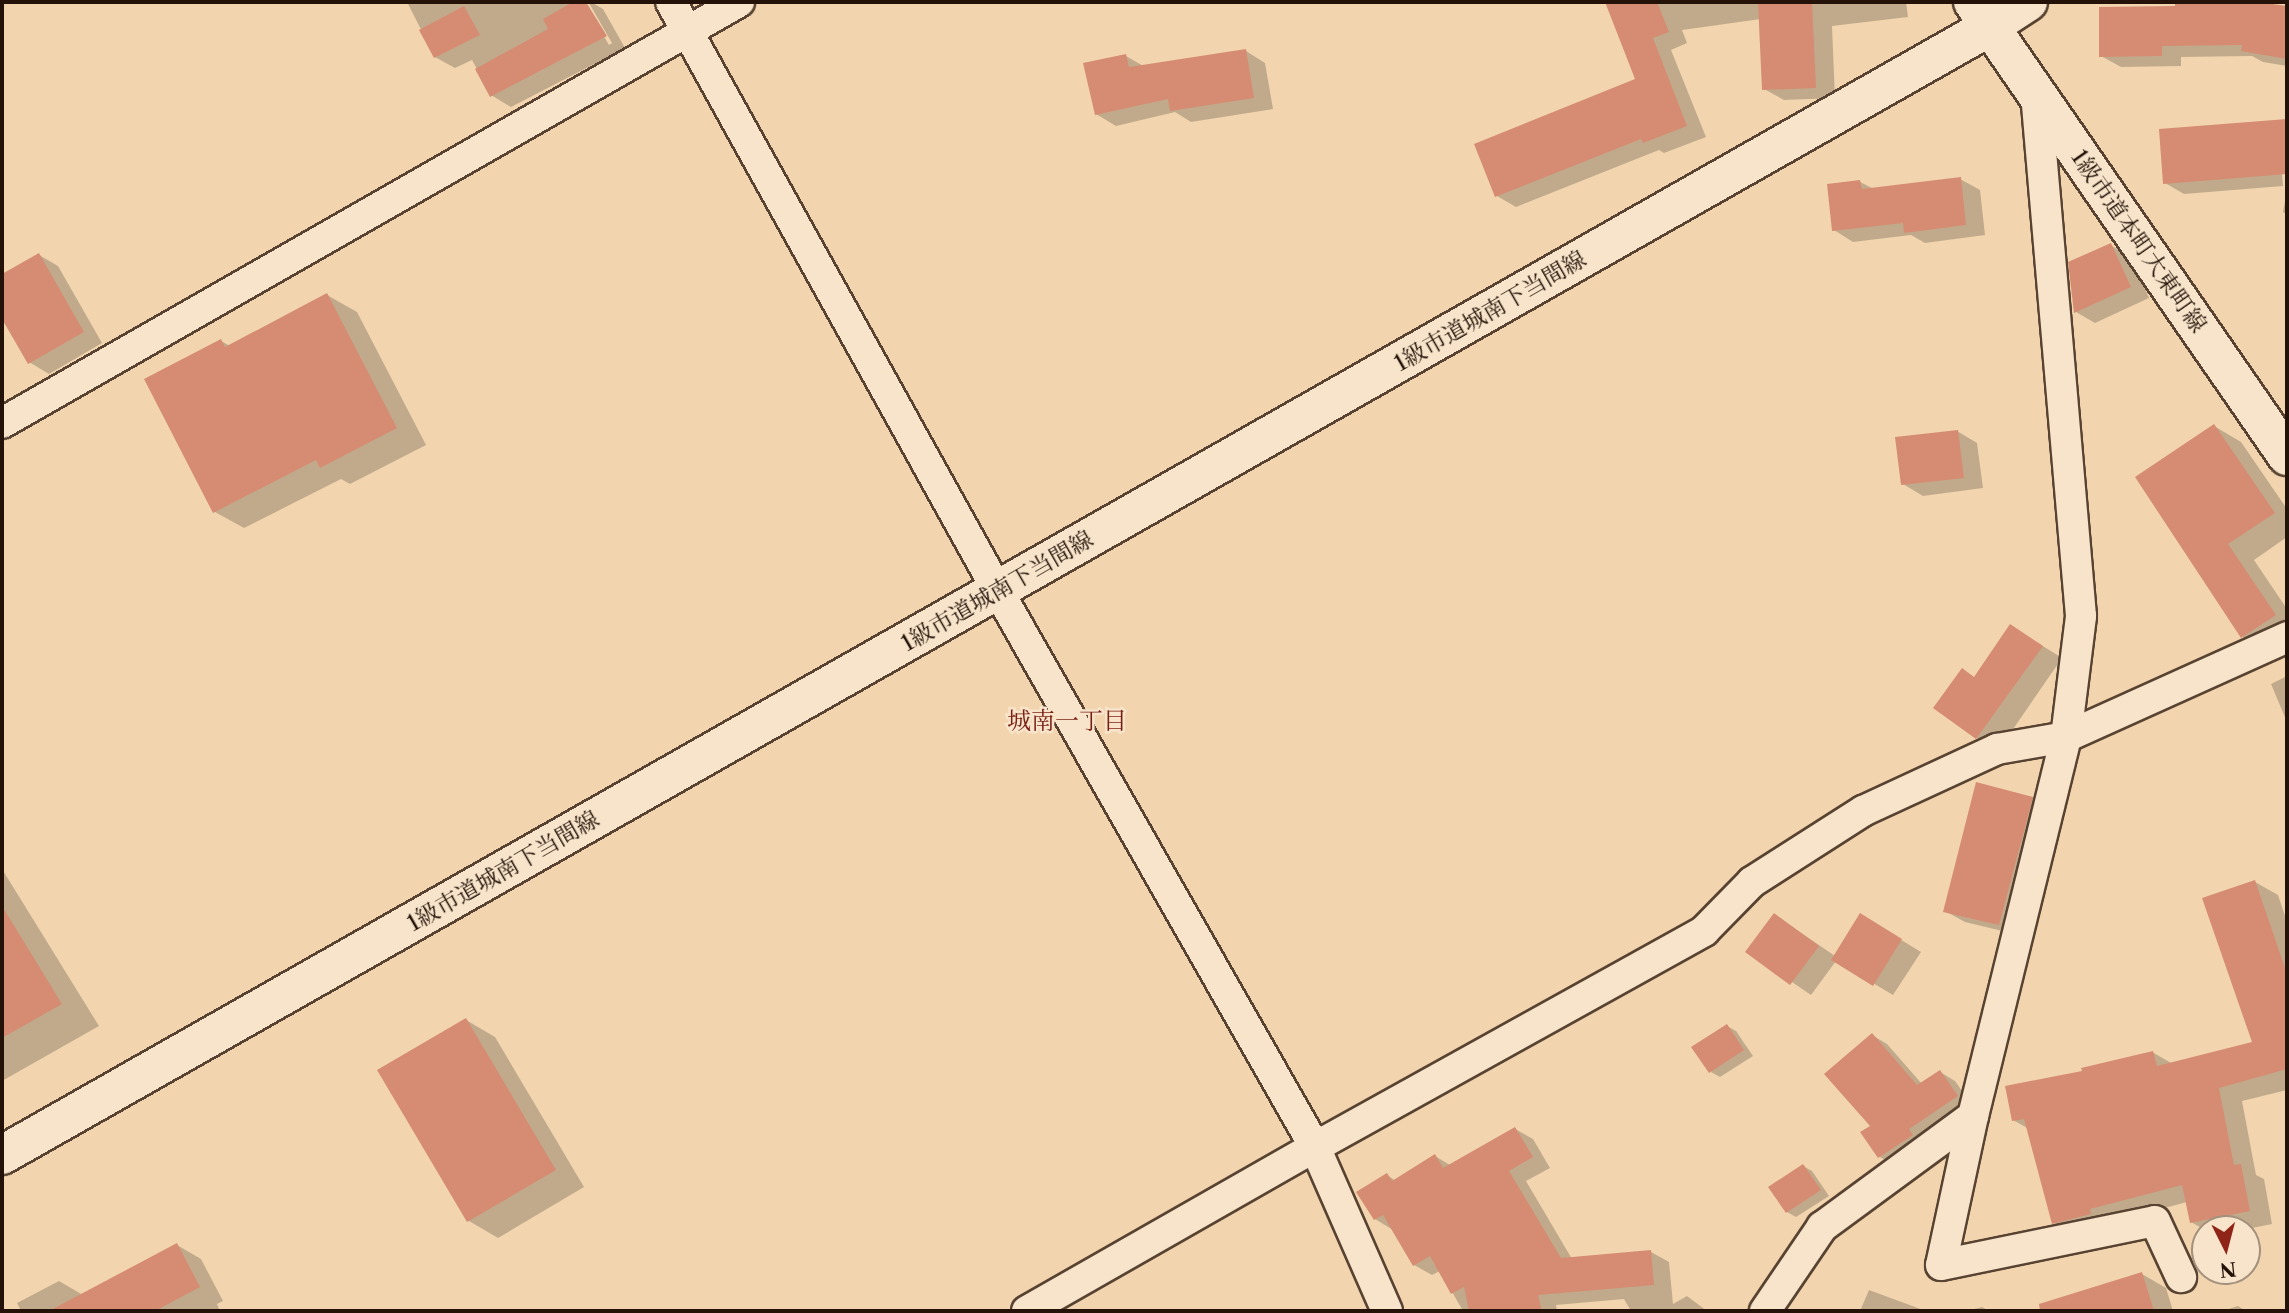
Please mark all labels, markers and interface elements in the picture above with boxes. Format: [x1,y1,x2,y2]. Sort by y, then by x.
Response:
street label: 1級市道本町大東町線 [2066,144,2212,338]
street label: 1級市道城南下当間線 [1389,245,1591,377]
street label: 1級市道城南下当間線 [896,525,1098,657]
district label: 城南一丁目 [1007,707,1127,735]
street label: 1級市道城南下当間線 [402,805,604,937]
north arrow [2191,1215,2261,1285]
text: N [2219,1257,2237,1282]

